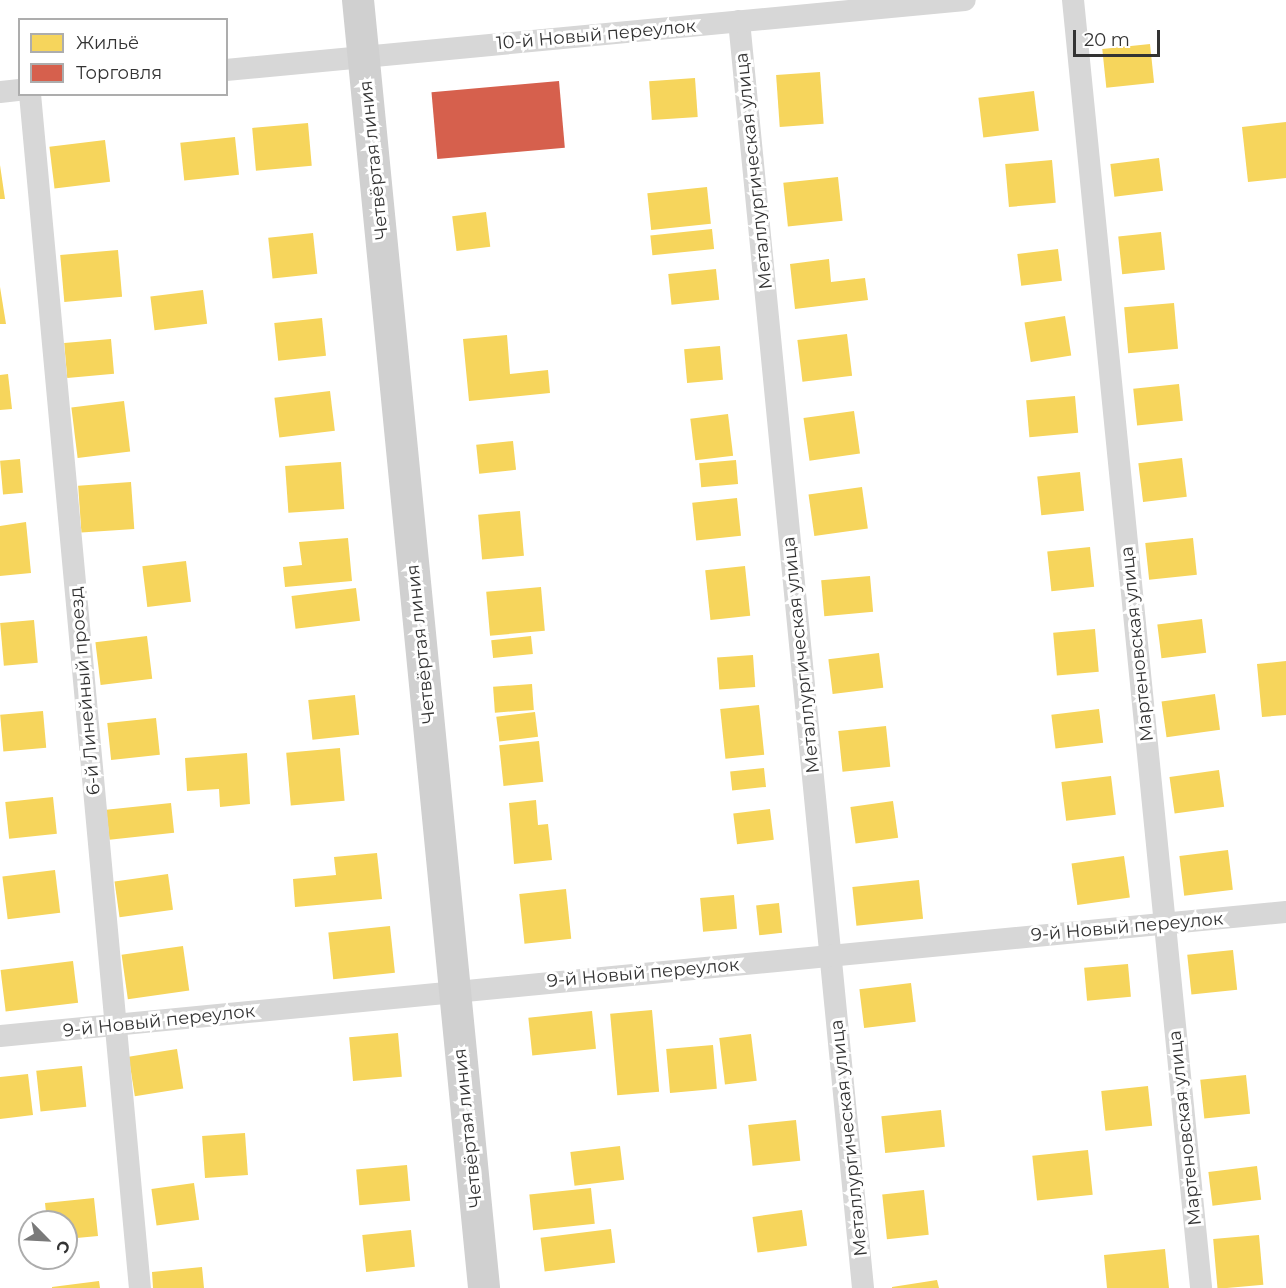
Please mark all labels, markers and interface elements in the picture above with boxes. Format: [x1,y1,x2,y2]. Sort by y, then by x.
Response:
street label: 10-й Новый переулок [495,16,697,54]
legend [18,18,228,96]
scale bar [1076,18,1163,56]
text: 20 m [1084,29,1130,51]
text: Жильё [76,32,139,54]
street label: Металлургическая улица [731,52,777,290]
text: Торговля [76,62,162,84]
street label: Четвёртая линия [355,79,393,241]
street label: Металлургическая улица [778,536,824,774]
street label: Мартеновская улица [1116,545,1158,743]
street label: Четвёртая линия [402,563,440,725]
street label: 6-й Линейный проезд [65,586,105,796]
street label: 9-й Новый переулок [1030,908,1224,946]
street label: 9-й Новый переулок [546,954,740,992]
street label: 9-й Новый переулок [62,1000,256,1042]
street label: Металлургическая улица [826,1019,872,1257]
street label: Мартеновская улица [1164,1029,1206,1227]
street label: Четвёртая линия [449,1047,487,1209]
north arrow [18,1210,78,1270]
text: С [52,1238,74,1256]

